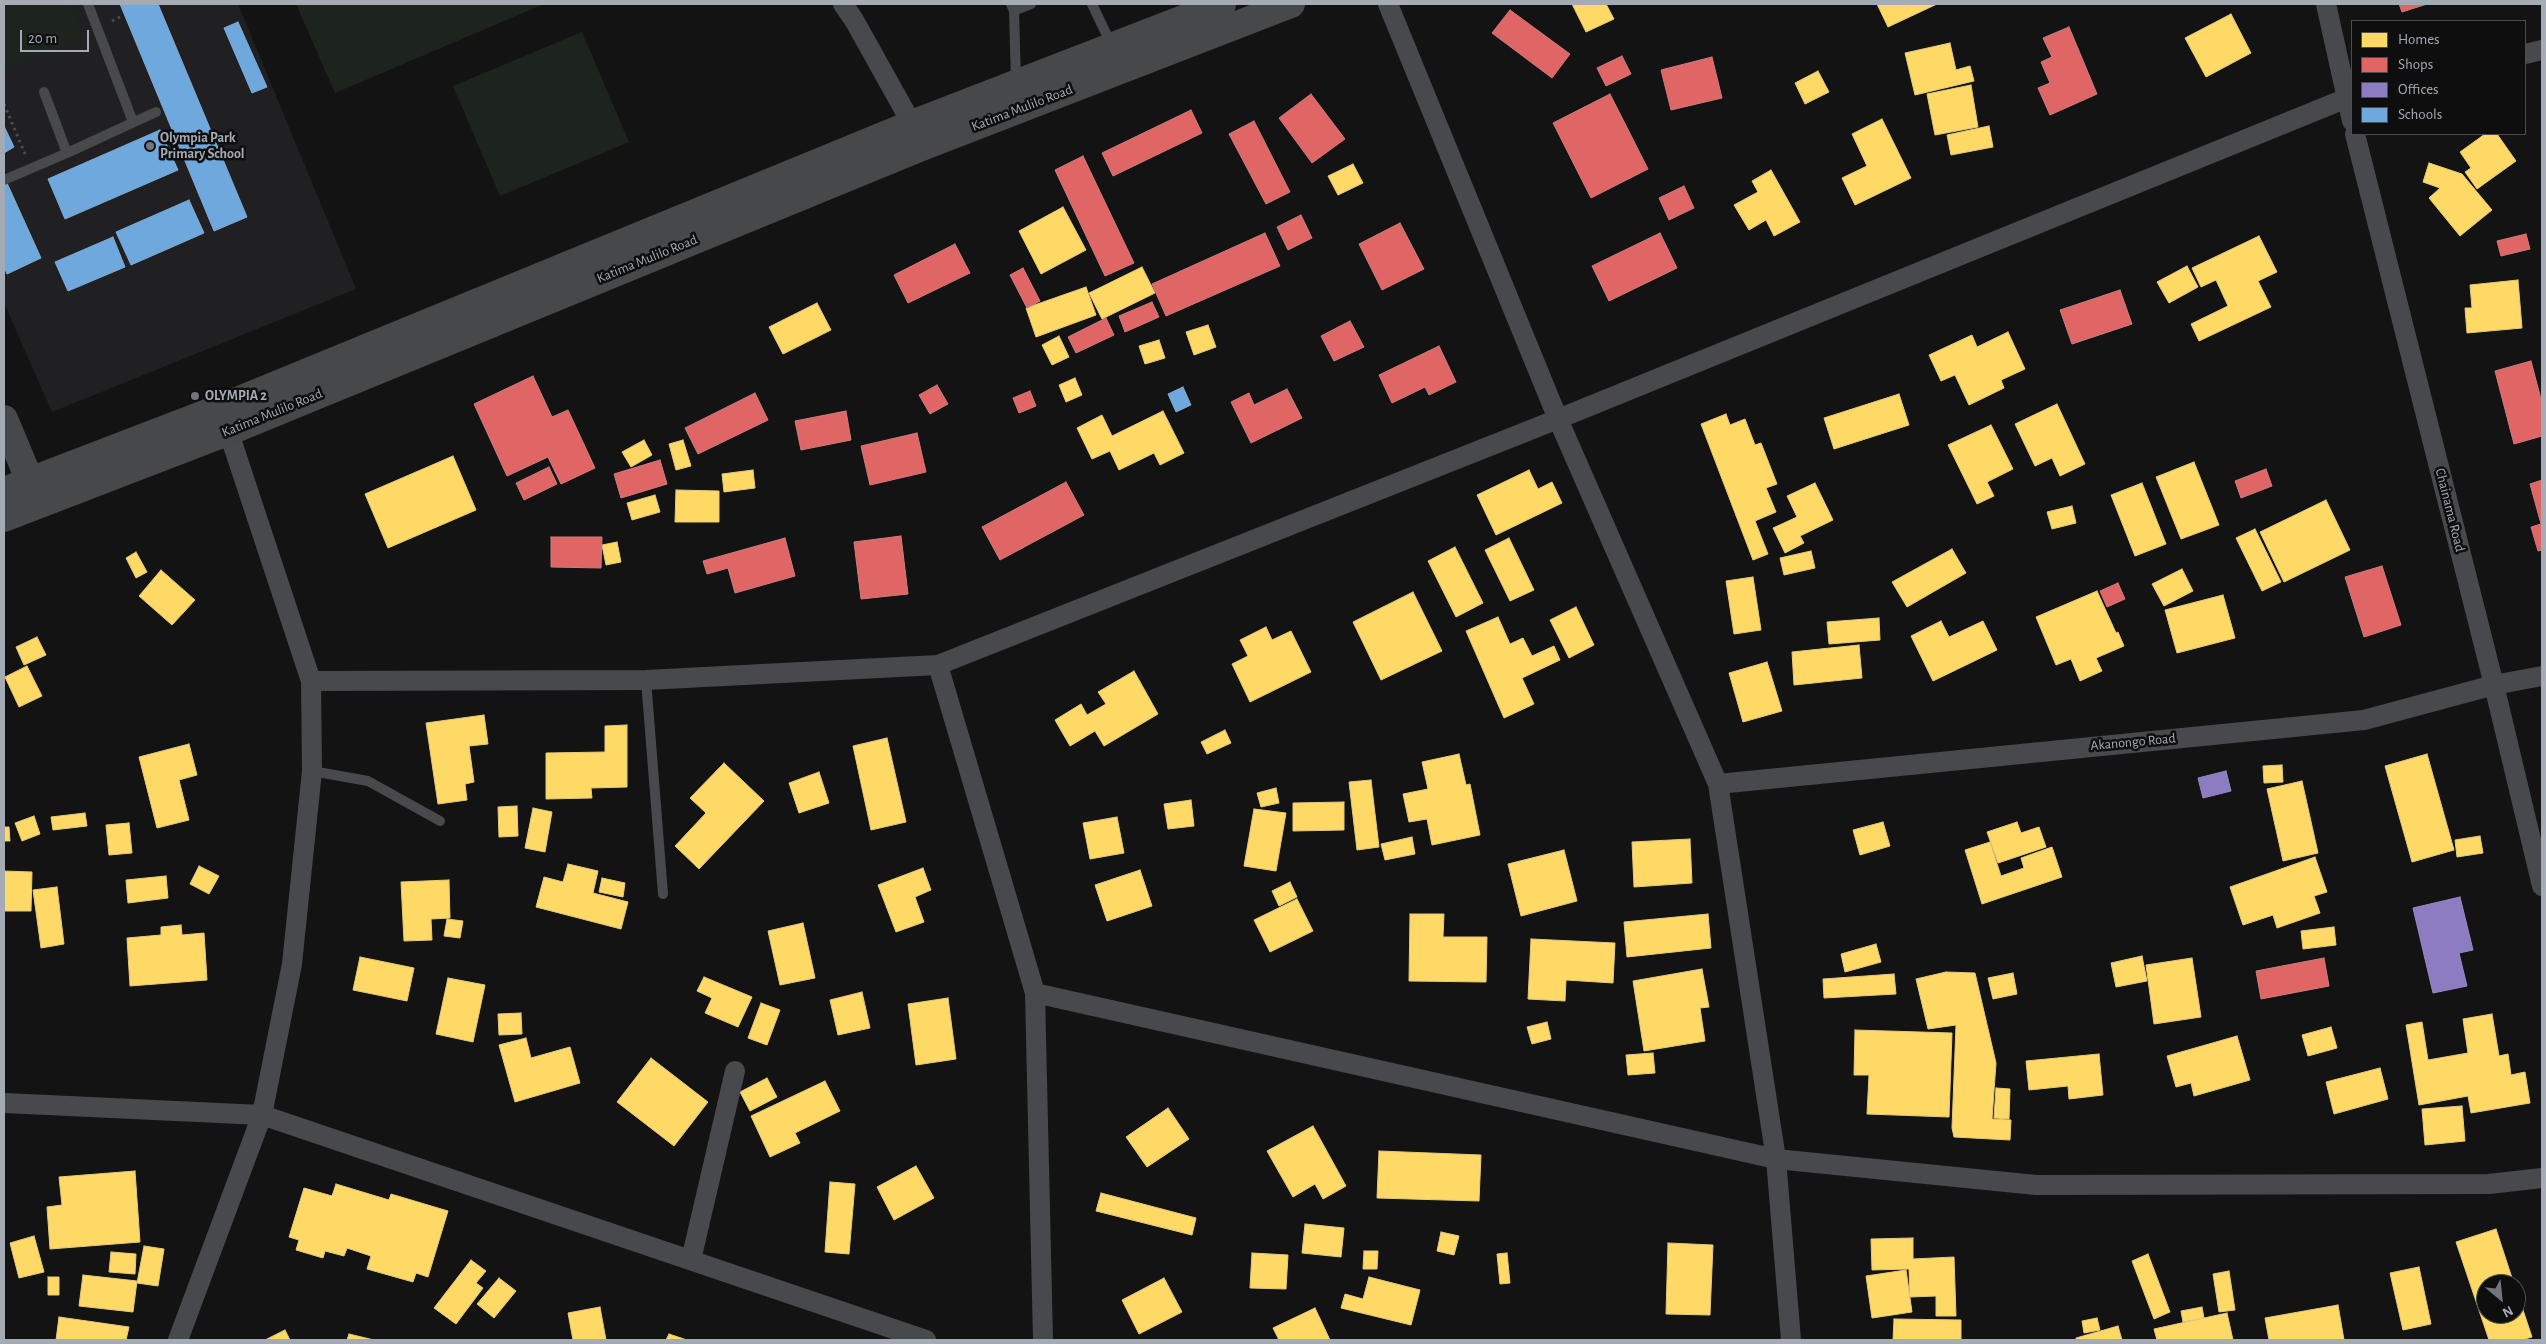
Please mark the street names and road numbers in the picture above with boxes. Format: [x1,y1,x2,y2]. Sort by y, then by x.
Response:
street label: Katima Mulilo Road [969,81,1075,135]
street label: Katima Mulilo Road [594,231,700,287]
street label: Katima Mulilo Road [219,385,325,441]
street label: Chainama Road [2431,466,2469,554]
street label: Akanongo Road [2090,730,2176,754]

